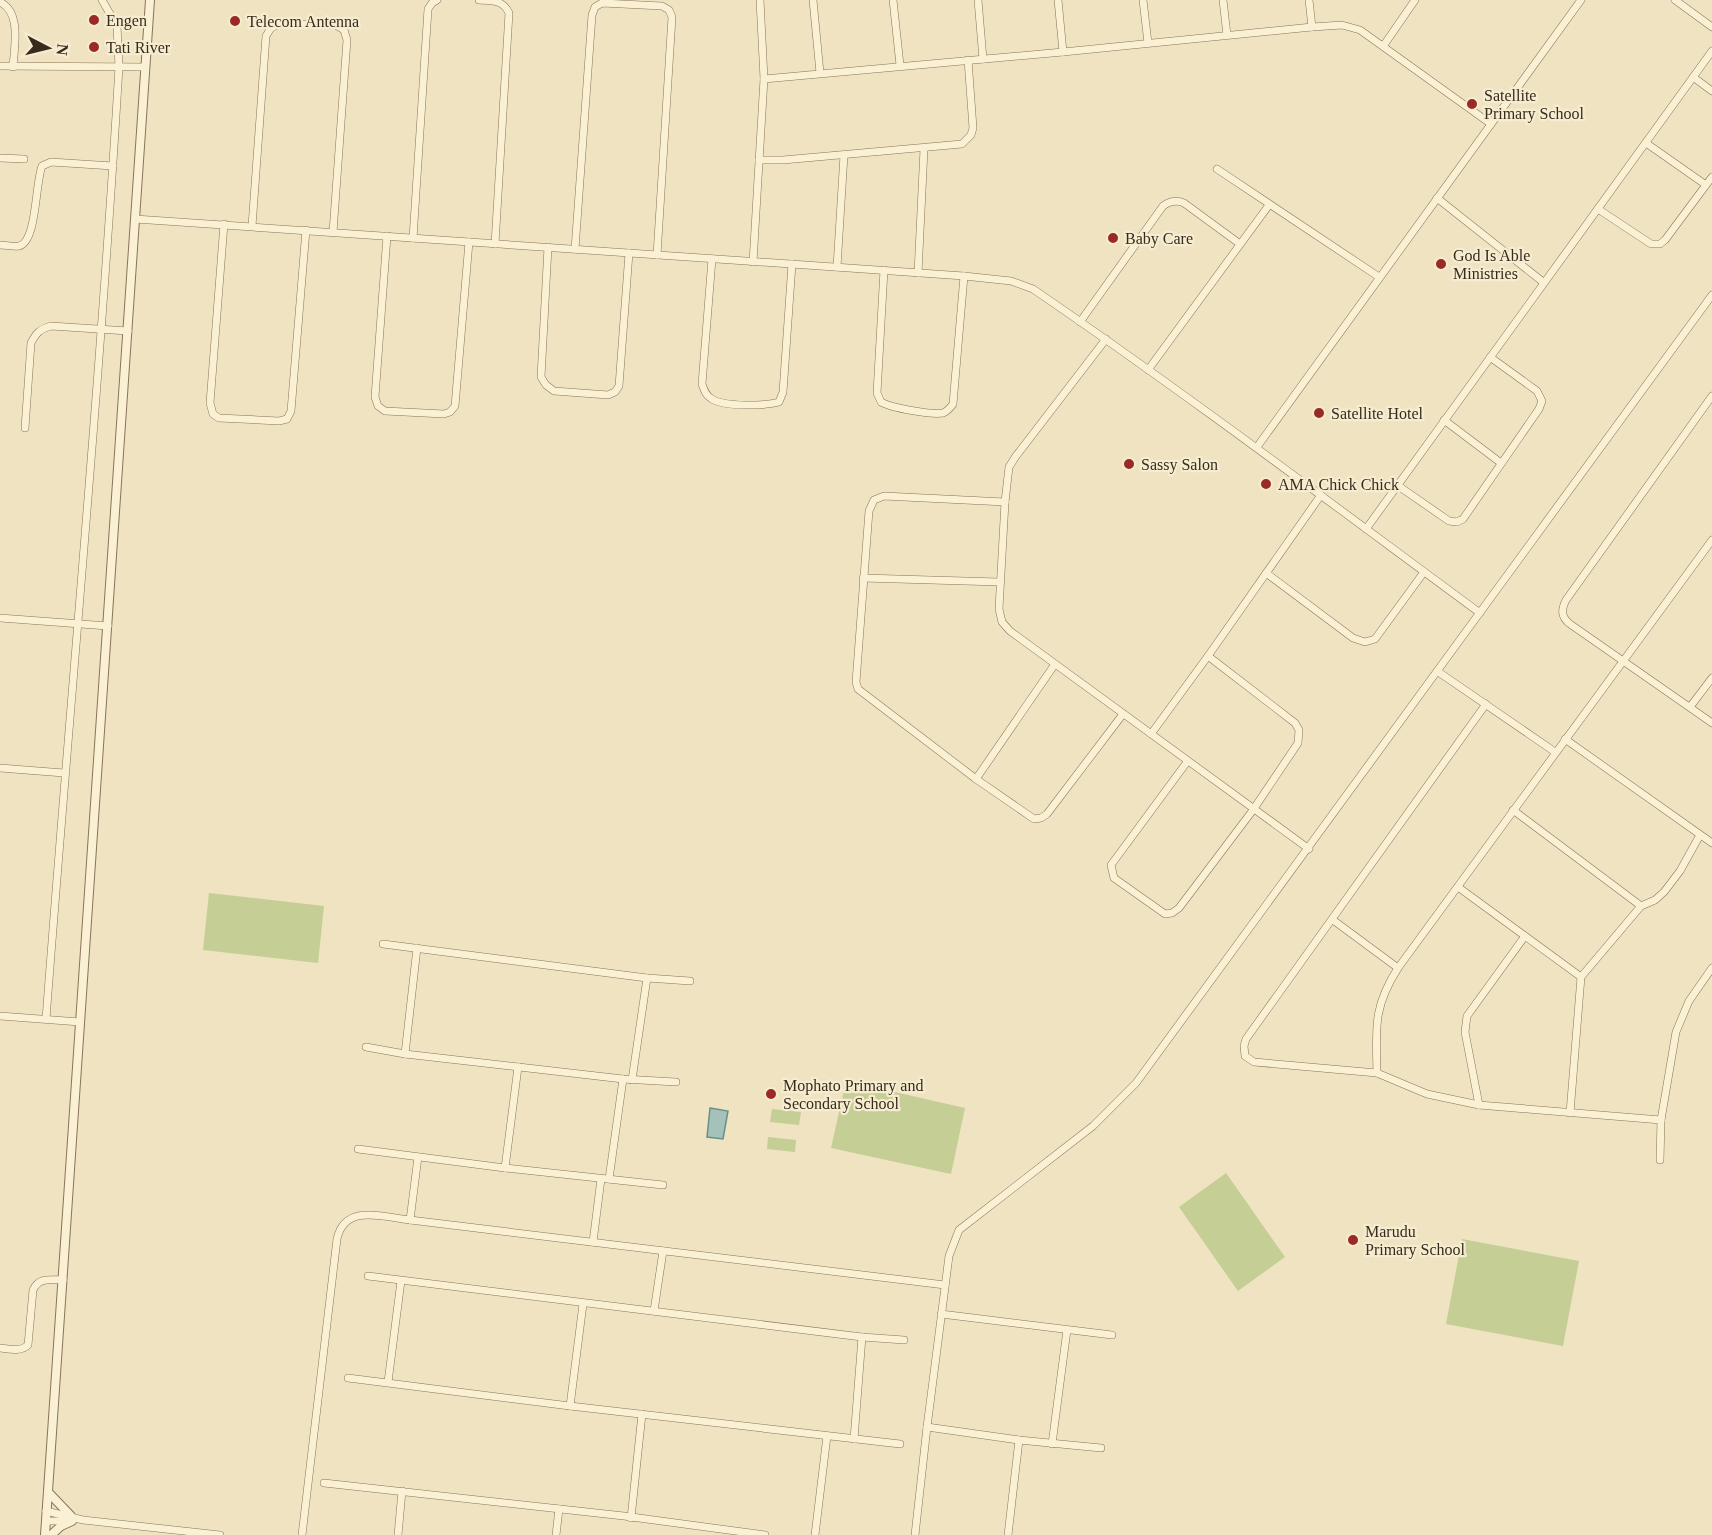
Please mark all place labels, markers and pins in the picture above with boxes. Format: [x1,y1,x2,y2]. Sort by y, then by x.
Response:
place label: Engen [106,12,147,30]
marker: Engen [87,13,101,27]
place label: Telecom Antenna [247,13,359,30]
marker: Telecom Antenna [228,14,242,28]
place label: Tati River [106,39,171,56]
marker: Tati River [87,40,101,54]
place label: Satellite Primary School [1484,87,1585,123]
marker: Satellite Primary School [1465,97,1479,111]
place label: Baby Care [1125,230,1193,248]
marker: Baby Care [1106,231,1120,245]
place label: God Is Able Ministries [1453,247,1530,282]
marker: God Is Able Ministries [1434,257,1448,271]
place label: Satellite Hotel [1331,405,1424,422]
marker: Satellite Hotel [1312,406,1326,420]
place label: Sassy Salon [1141,456,1218,474]
marker: Sassy Salon [1122,457,1136,471]
place label: AMA Chick Chick [1278,476,1399,493]
marker: AMA Chick Chick [1259,477,1273,491]
place label: Mophato Primary and Secondary School [783,1077,923,1113]
marker: Mophato Primary and Secondary School [764,1087,778,1101]
place label: Marudu Primary School [1365,1223,1466,1259]
marker: Marudu Primary School [1346,1233,1360,1247]

